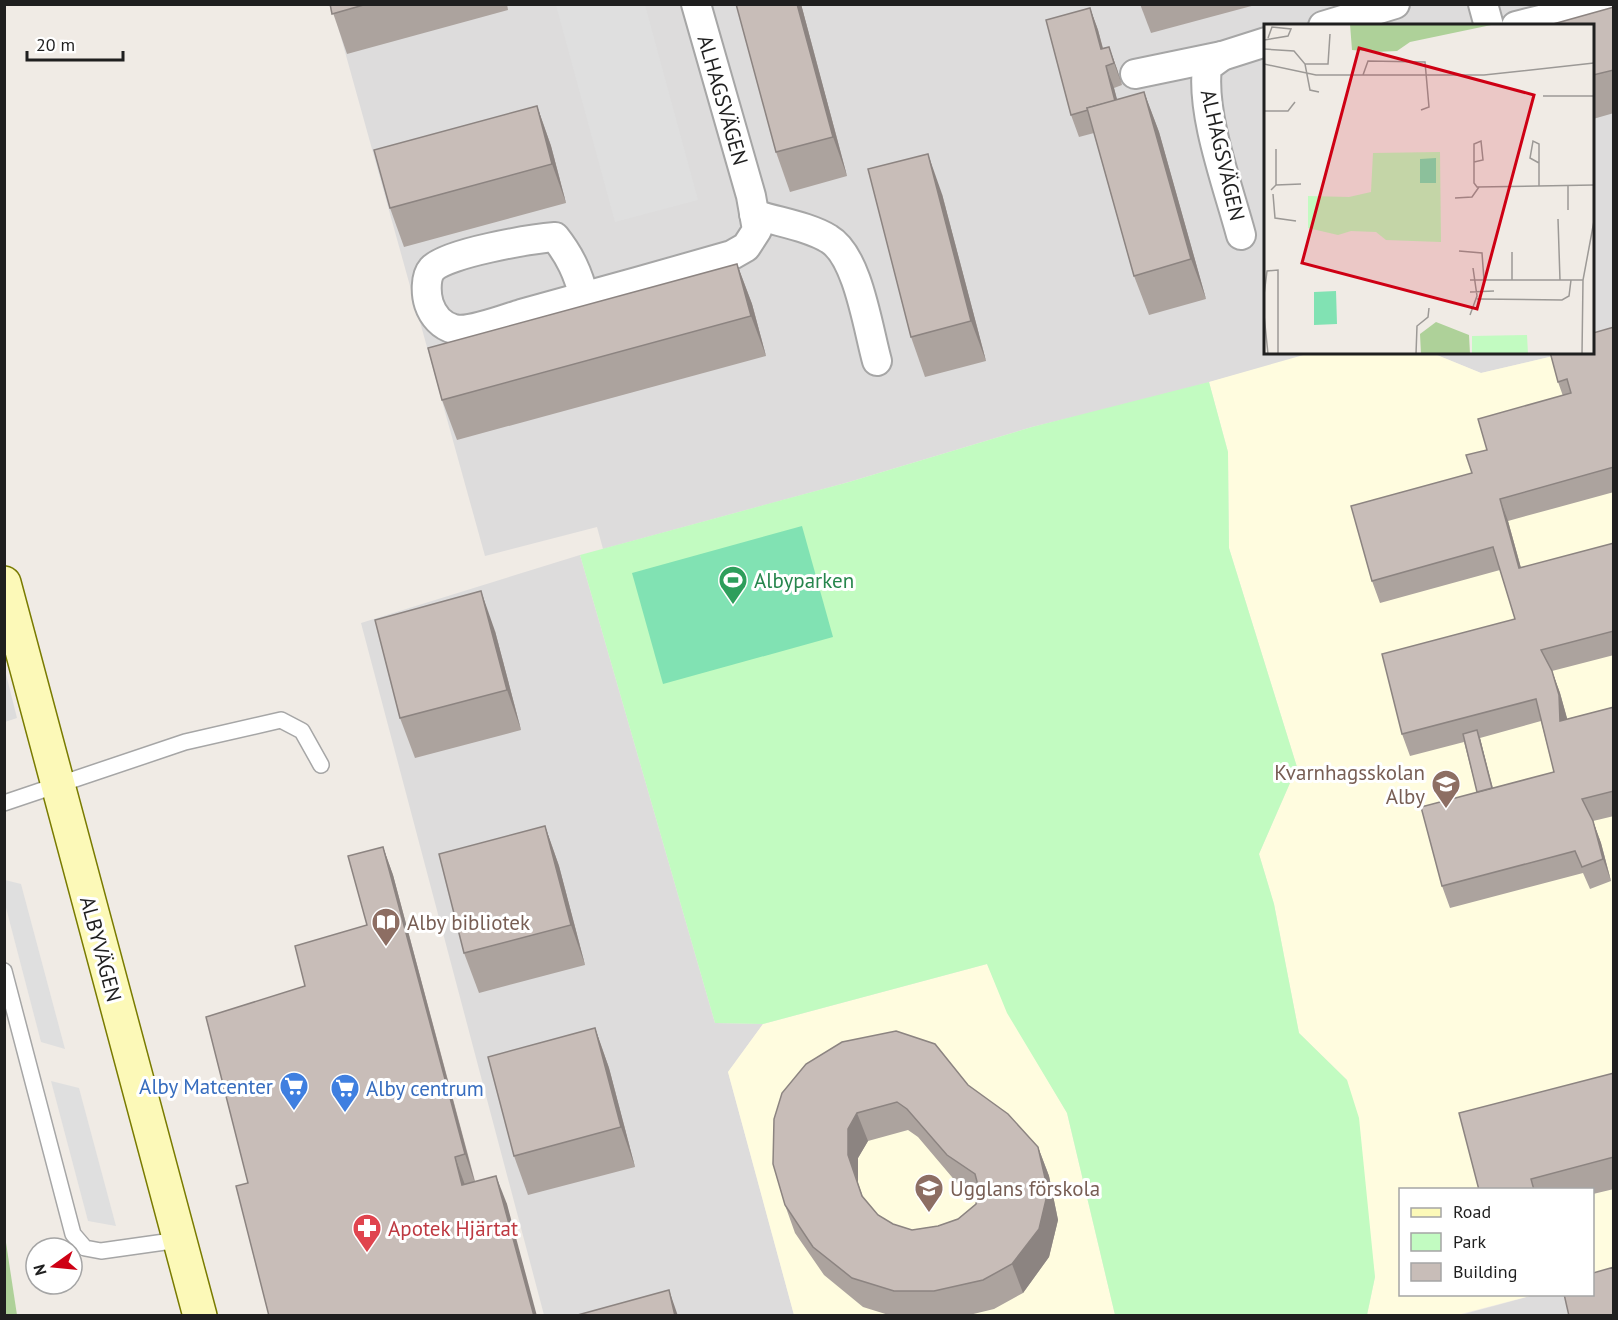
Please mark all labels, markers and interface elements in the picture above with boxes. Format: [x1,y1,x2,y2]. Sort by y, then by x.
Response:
scale bar [27,24,123,62]
inset map [1264,24,1594,354]
street label: ALHAGSVÄGEN [692,32,754,168]
text: 20 m [36,33,75,56]
street label: ALHAGSVÄGEN [1195,87,1251,223]
sports icon: Albyparken [717,564,749,606]
place label: Albyparken [754,567,854,594]
place label: Kvarnhagsskolan Alby [1274,759,1425,810]
school or university icon: Kvarnhagsskolan Alby [1430,768,1462,810]
street label: ALBYVÄGEN [74,893,128,1005]
library icon: Alby bibliotek [370,906,402,948]
place label: Alby bibliotek [407,909,530,936]
supermarket icon: Alby Matcenter [278,1070,310,1112]
supermarket icon: Alby centrum [329,1072,361,1114]
place label: Alby Matcenter [139,1073,273,1100]
place label: Alby centrum [366,1075,484,1102]
school or university icon: Ugglans förskola [913,1172,945,1214]
place label: Ugglans förskola [950,1175,1100,1202]
legend [1399,1188,1594,1296]
text: Road [1453,1200,1491,1223]
pharmacy icon: Apotek Hjärtat [351,1212,383,1254]
place label: Apotek Hjärtat [388,1215,518,1242]
text: Park [1453,1230,1486,1253]
north arrow [24,1236,84,1296]
text: Building [1453,1260,1517,1283]
text: N [28,1262,51,1278]

